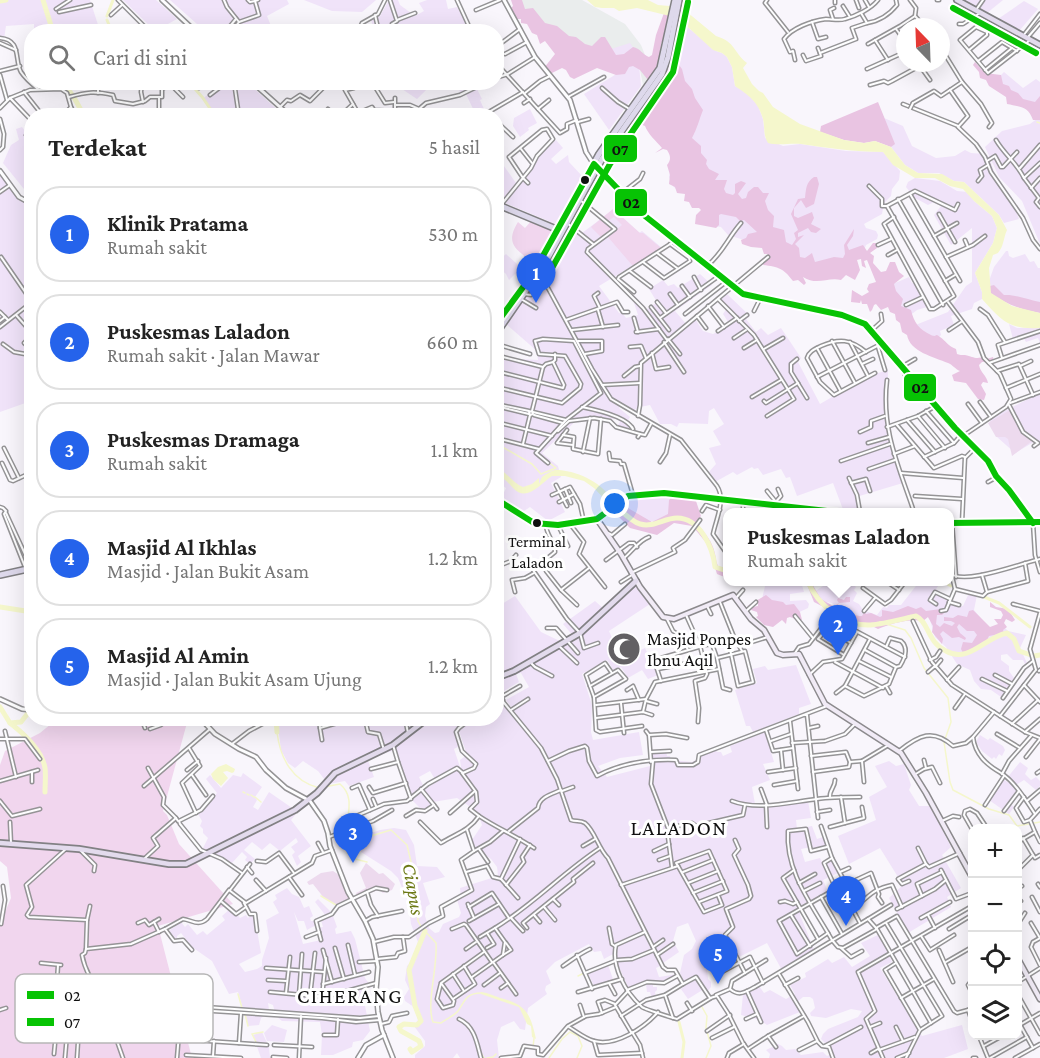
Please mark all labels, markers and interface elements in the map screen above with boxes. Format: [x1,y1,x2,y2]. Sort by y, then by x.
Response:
north arrow [896,18,950,72]
search box [24,24,504,90]
icon: search [45,41,78,74]
text: Cari di sini [93,45,187,70]
text: Terdekat [48,133,147,162]
line badge: 07 [603,134,638,163]
text: 5 hasil [428,136,480,158]
text: 07 [611,141,629,158]
unlabelled marker [579,174,591,186]
line badge: 02 [614,188,648,217]
text: 02 [622,194,640,211]
text: Klinik Pratama [107,211,248,236]
text: 1 [66,223,73,245]
text: 530 m [428,223,478,245]
text: Rumah sakit [107,236,207,258]
pin: 1 [516,254,556,303]
text: Puskesmas Laladon [107,319,290,344]
text: 2 [64,331,75,353]
text: 660 m [427,331,478,353]
text: Rumah sakit · Jalan Mawar [107,344,320,366]
line badge: 02 [903,373,937,402]
text: 02 [911,379,929,396]
text: Puskesmas Dramaga [107,427,299,452]
text: 3 [65,439,74,461]
text: 1.1 km [431,439,478,461]
text: Rumah sakit [107,452,207,474]
your location [600,489,629,518]
popup [723,508,954,586]
marker: Terminal Laladon [531,517,543,529]
text: Puskesmas Laladon [747,524,930,549]
place label: Terminal Laladon [508,533,566,571]
text: Masjid Al Ikhlas [107,535,256,560]
text: 4 [64,547,75,569]
text: 1.2 km [428,547,478,569]
text: Rumah sakit [747,549,847,571]
text: Masjid · Jalan Bukit Asam [107,560,309,582]
pin: 2 [818,606,858,655]
place label: Masjid Ponpes Ibnu Aqil [647,629,751,670]
mosque icon: Masjid Ponpes Ibnu Aqil [606,631,642,667]
text: Masjid Al Amin [107,643,249,668]
text: 5 [65,655,74,677]
text: 1.2 km [428,655,478,677]
text: Masjid · Jalan Bukit Asam Ujung [107,668,362,690]
pin: 3 [334,814,372,863]
district label: LALADON [630,816,728,840]
map controls [968,824,1022,1040]
button: + [968,824,1022,878]
water label: Ciapus [398,861,430,918]
pin: 4 [826,876,866,926]
button: − [968,878,1022,932]
button: locate [968,932,1022,986]
pin: 5 [698,934,738,984]
legend [15,974,213,1043]
district label: CIHERANG [297,984,403,1008]
button: layers [968,986,1022,1040]
text: 02 [64,987,81,1004]
text: 07 [64,1014,81,1031]

